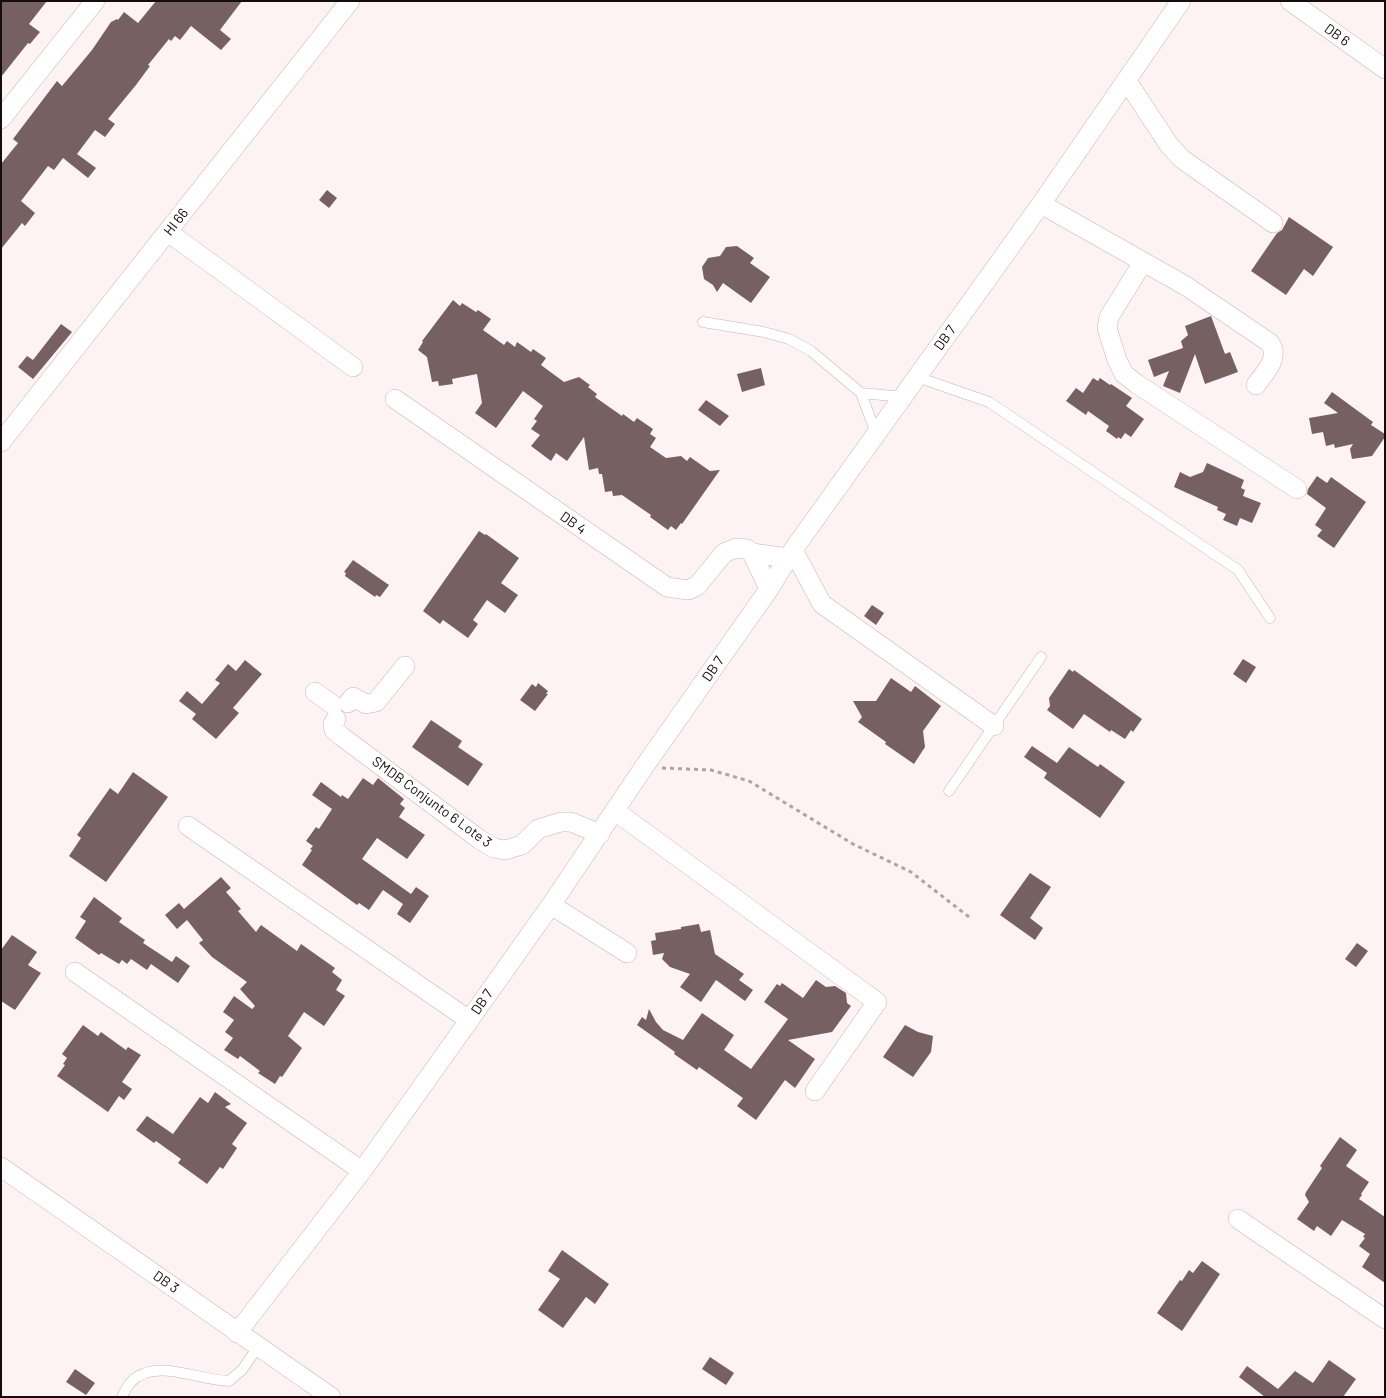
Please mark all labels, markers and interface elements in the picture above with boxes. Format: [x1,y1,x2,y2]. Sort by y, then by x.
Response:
street label: DB 6 [1321,20,1353,50]
street label: HI 66 [160,205,192,239]
street label: DB 7 [930,322,960,354]
street label: DB 4 [557,508,589,538]
street label: DB 7 [698,653,728,685]
street label: SMDB Conjunto 6 Lote 3 [369,753,495,851]
street label: DB 7 [467,986,497,1018]
street label: DB 3 [150,1267,182,1297]

